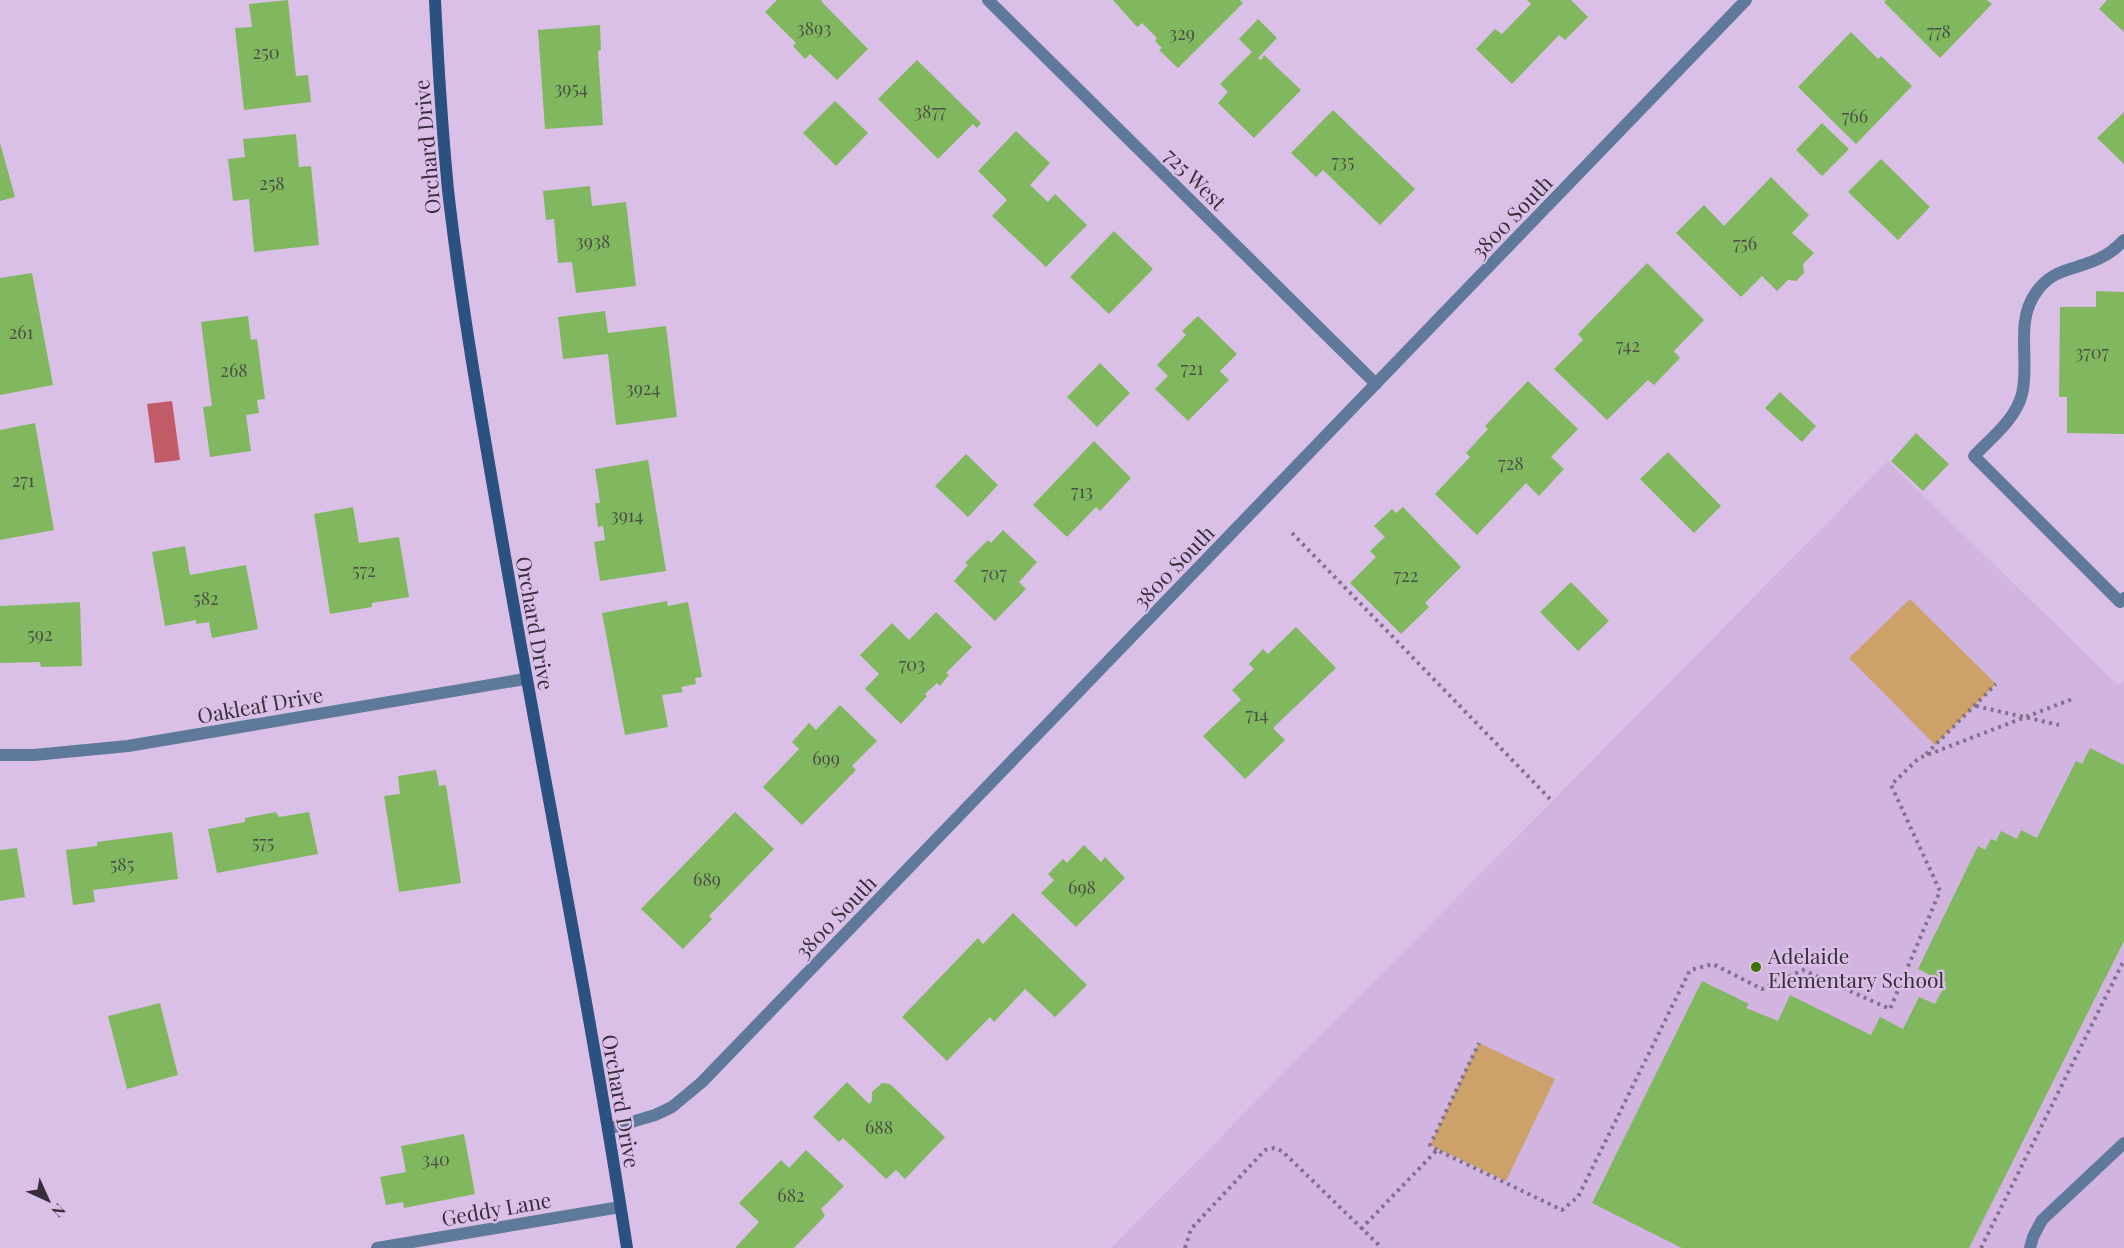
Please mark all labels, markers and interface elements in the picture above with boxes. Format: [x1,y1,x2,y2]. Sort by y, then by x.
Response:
house number: 3893 [797,16,831,40]
house number: 778 [1927,19,1951,43]
house number: 329 [1169,21,1195,45]
house number: 250 [253,40,279,64]
house number: 3954 [554,76,588,100]
street label: Orchard Drive [406,78,446,216]
house number: 3877 [914,99,947,123]
house number: 766 [1842,104,1868,128]
street label: 725 West [1159,141,1233,215]
house number: 735 [1332,149,1354,173]
street label: 3800 South [1464,168,1558,264]
house number: 258 [259,171,285,195]
house number: 3938 [576,229,610,253]
house number: 756 [1733,231,1757,255]
house number: 261 [9,320,34,344]
house number: 742 [1616,333,1640,357]
house number: 3707 [2075,340,2109,364]
house number: 721 [1181,356,1204,380]
house number: 268 [220,358,248,382]
house number: 3924 [626,376,661,400]
house number: 728 [1498,451,1524,475]
house number: 271 [12,468,35,492]
house number: 713 [1071,479,1093,503]
house number: 3914 [611,503,644,527]
street label: 3800 South [1126,518,1220,614]
street label: Orchard Drive [510,554,562,692]
house number: 572 [352,558,376,582]
house number: 707 [981,561,1007,585]
house number: 722 [1394,563,1418,587]
house number: 582 [193,586,219,610]
house number: 592 [27,622,53,646]
house number: 703 [899,652,925,676]
street label: Oakleaf Drive [195,679,325,729]
house number: 714 [1246,702,1269,726]
house number: 699 [812,746,840,770]
house number: 575 [252,830,274,854]
house number: 585 [110,852,134,876]
house number: 689 [693,867,721,891]
street label: 3800 South [788,868,882,964]
house number: 698 [1068,875,1096,899]
place label: Adelaide Elementary School [1767,941,1944,993]
marker: Adelaide Elementary School [1749,960,1763,974]
street label: Orchard Drive [596,1032,648,1170]
house number: 688 [865,1115,893,1139]
house number: 340 [422,1147,450,1171]
north arrow [18,1170,78,1230]
house number: 682 [777,1183,805,1207]
street label: Geddy Lane [439,1185,553,1231]
text: N [47,1199,70,1223]

